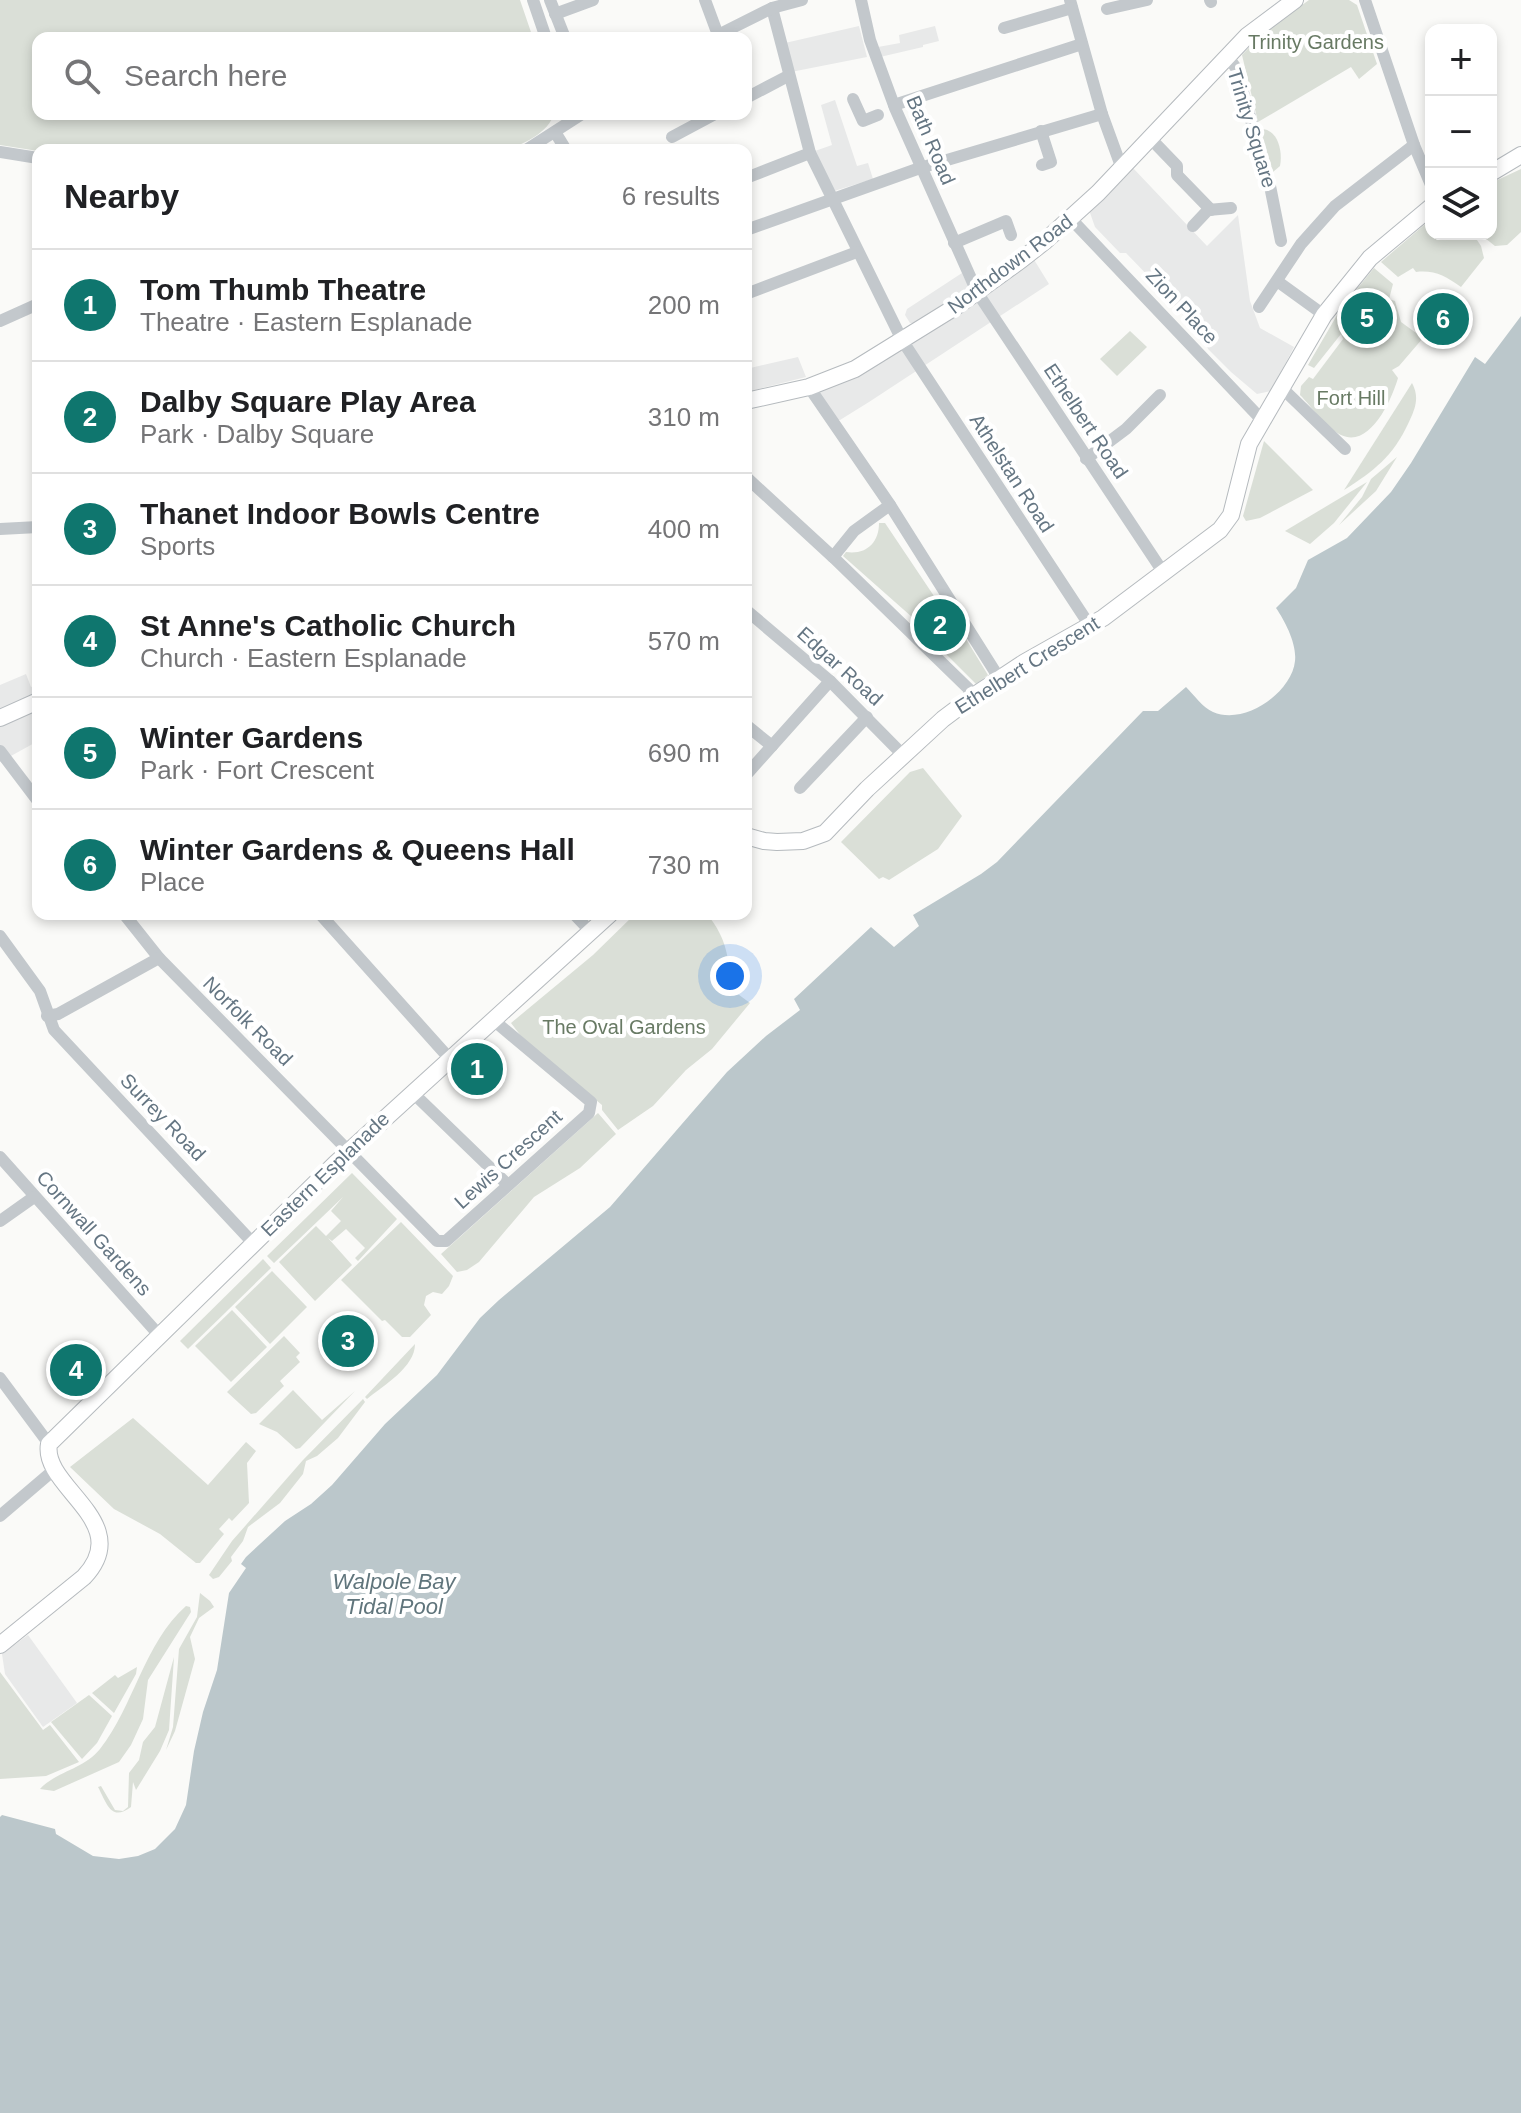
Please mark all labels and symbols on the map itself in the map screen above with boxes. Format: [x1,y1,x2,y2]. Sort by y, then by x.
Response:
park label: Trinity Gardens [1248,31,1384,53]
street label: Trinity Square [1223,66,1281,190]
street label: Bath Road [902,92,960,188]
street label: Northdown Road [943,210,1077,318]
street label: Zion Place [1142,264,1222,348]
pin: 5 [1341,288,1393,348]
pin: 6 [1417,289,1469,349]
street label: Ethelbert Road [1040,360,1132,482]
park label: Fort Hill [1317,387,1385,409]
street label: Athelstan Road [966,410,1058,536]
pin: 2 [914,595,966,655]
street label: Ethelbert Crescent [951,612,1103,718]
street label: Edgar Road [793,622,887,710]
your location [710,956,750,996]
street label: Norfolk Road [199,972,297,1070]
park label: The Oval Gardens [542,1016,706,1038]
pin: 1 [451,1039,503,1099]
street label: Surrey Road [116,1069,210,1165]
street label: Lewis Crescent [450,1105,566,1213]
street label: Eastern Esplanade [257,1107,393,1241]
street label: Cornwall Gardens [32,1166,156,1300]
pin: 3 [322,1311,374,1371]
pin: 4 [50,1340,102,1400]
water label: Walpole Bay Tidal Pool [332,1569,458,1619]

